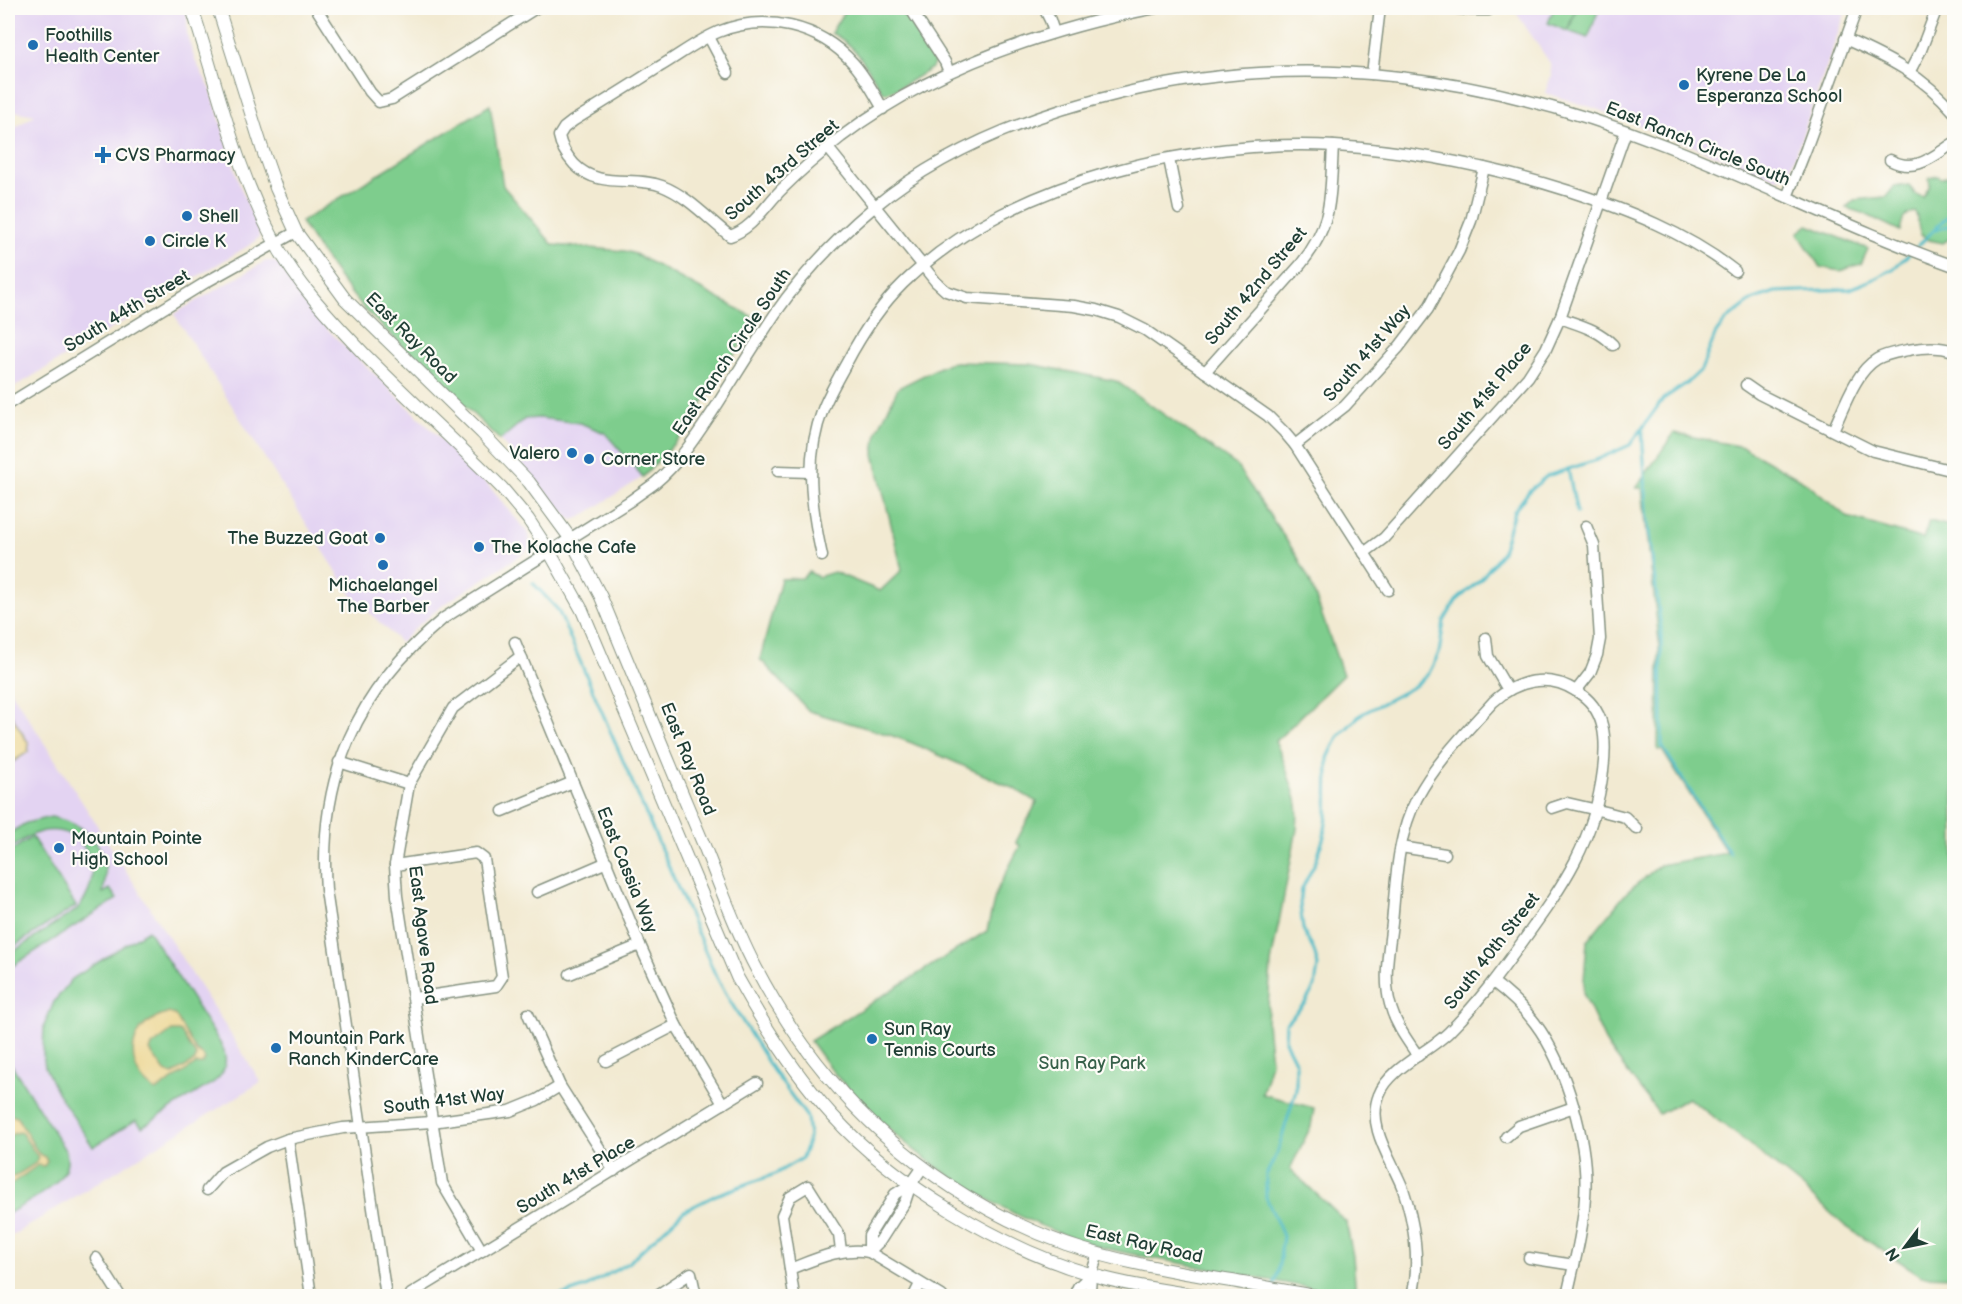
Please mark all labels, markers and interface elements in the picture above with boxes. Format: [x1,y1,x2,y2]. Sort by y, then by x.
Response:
place label: Foothills Health Center [45,25,160,67]
marker: Foothills Health Center [26,38,40,52]
place label: Kyrene De La Esperanza School [1696,65,1842,107]
marker: Kyrene De La Esperanza School [1677,78,1691,92]
street label: East Ranch Circle South [1603,97,1793,191]
street label: South 43rd Street [721,115,843,225]
place label: CVS Pharmacy [115,145,236,166]
marker: CVS Pharmacy [96,148,110,162]
place label: Shell [199,206,239,227]
marker: Shell [180,209,194,223]
street label: South 42nd Street [1201,222,1312,349]
place label: Circle K [162,231,226,252]
marker: Circle K [143,234,157,248]
street label: East Ranch Circle South [668,264,796,440]
street label: South 44th Street [60,265,194,357]
street label: East Ray Road [361,288,461,388]
street label: South 41st Way [1319,300,1415,406]
street label: South 41st Place [1434,338,1536,454]
place label: Valero [509,443,560,464]
marker: Valero [565,446,579,460]
place label: Corner Store [601,449,706,470]
marker: Corner Store [582,452,596,466]
place label: The Buzzed Goat [228,528,368,549]
marker: The Buzzed Goat [373,531,387,545]
place label: The Kolache Cafe [491,537,636,558]
marker: The Kolache Cafe [472,540,486,554]
marker: Michaelangel The Barber [376,558,390,572]
place label: Michaelangel The Barber [328,575,438,617]
street label: East Ray Road [656,700,720,818]
street label: East Cassia Way [592,804,662,937]
place label: Mountain Pointe High School [71,828,202,870]
marker: Mountain Pointe High School [52,841,66,855]
street label: East Agave Road [404,864,442,1006]
street label: South 40th Street [1440,888,1544,1014]
place label: Sun Ray Tennis Courts [884,1019,996,1061]
place label: Mountain Park Ranch KinderCare [288,1028,439,1070]
marker: Sun Ray Tennis Courts [865,1032,879,1046]
marker: Mountain Park Ranch KinderCare [269,1041,283,1055]
park label: Sun Ray Park [1039,1053,1146,1074]
street label: South 41st Way [382,1083,506,1119]
street label: South 41st Place [513,1131,639,1219]
north arrow [1875,1217,1935,1277]
street label: East Ray Road [1083,1220,1205,1268]
text: N [1882,1244,1905,1264]

